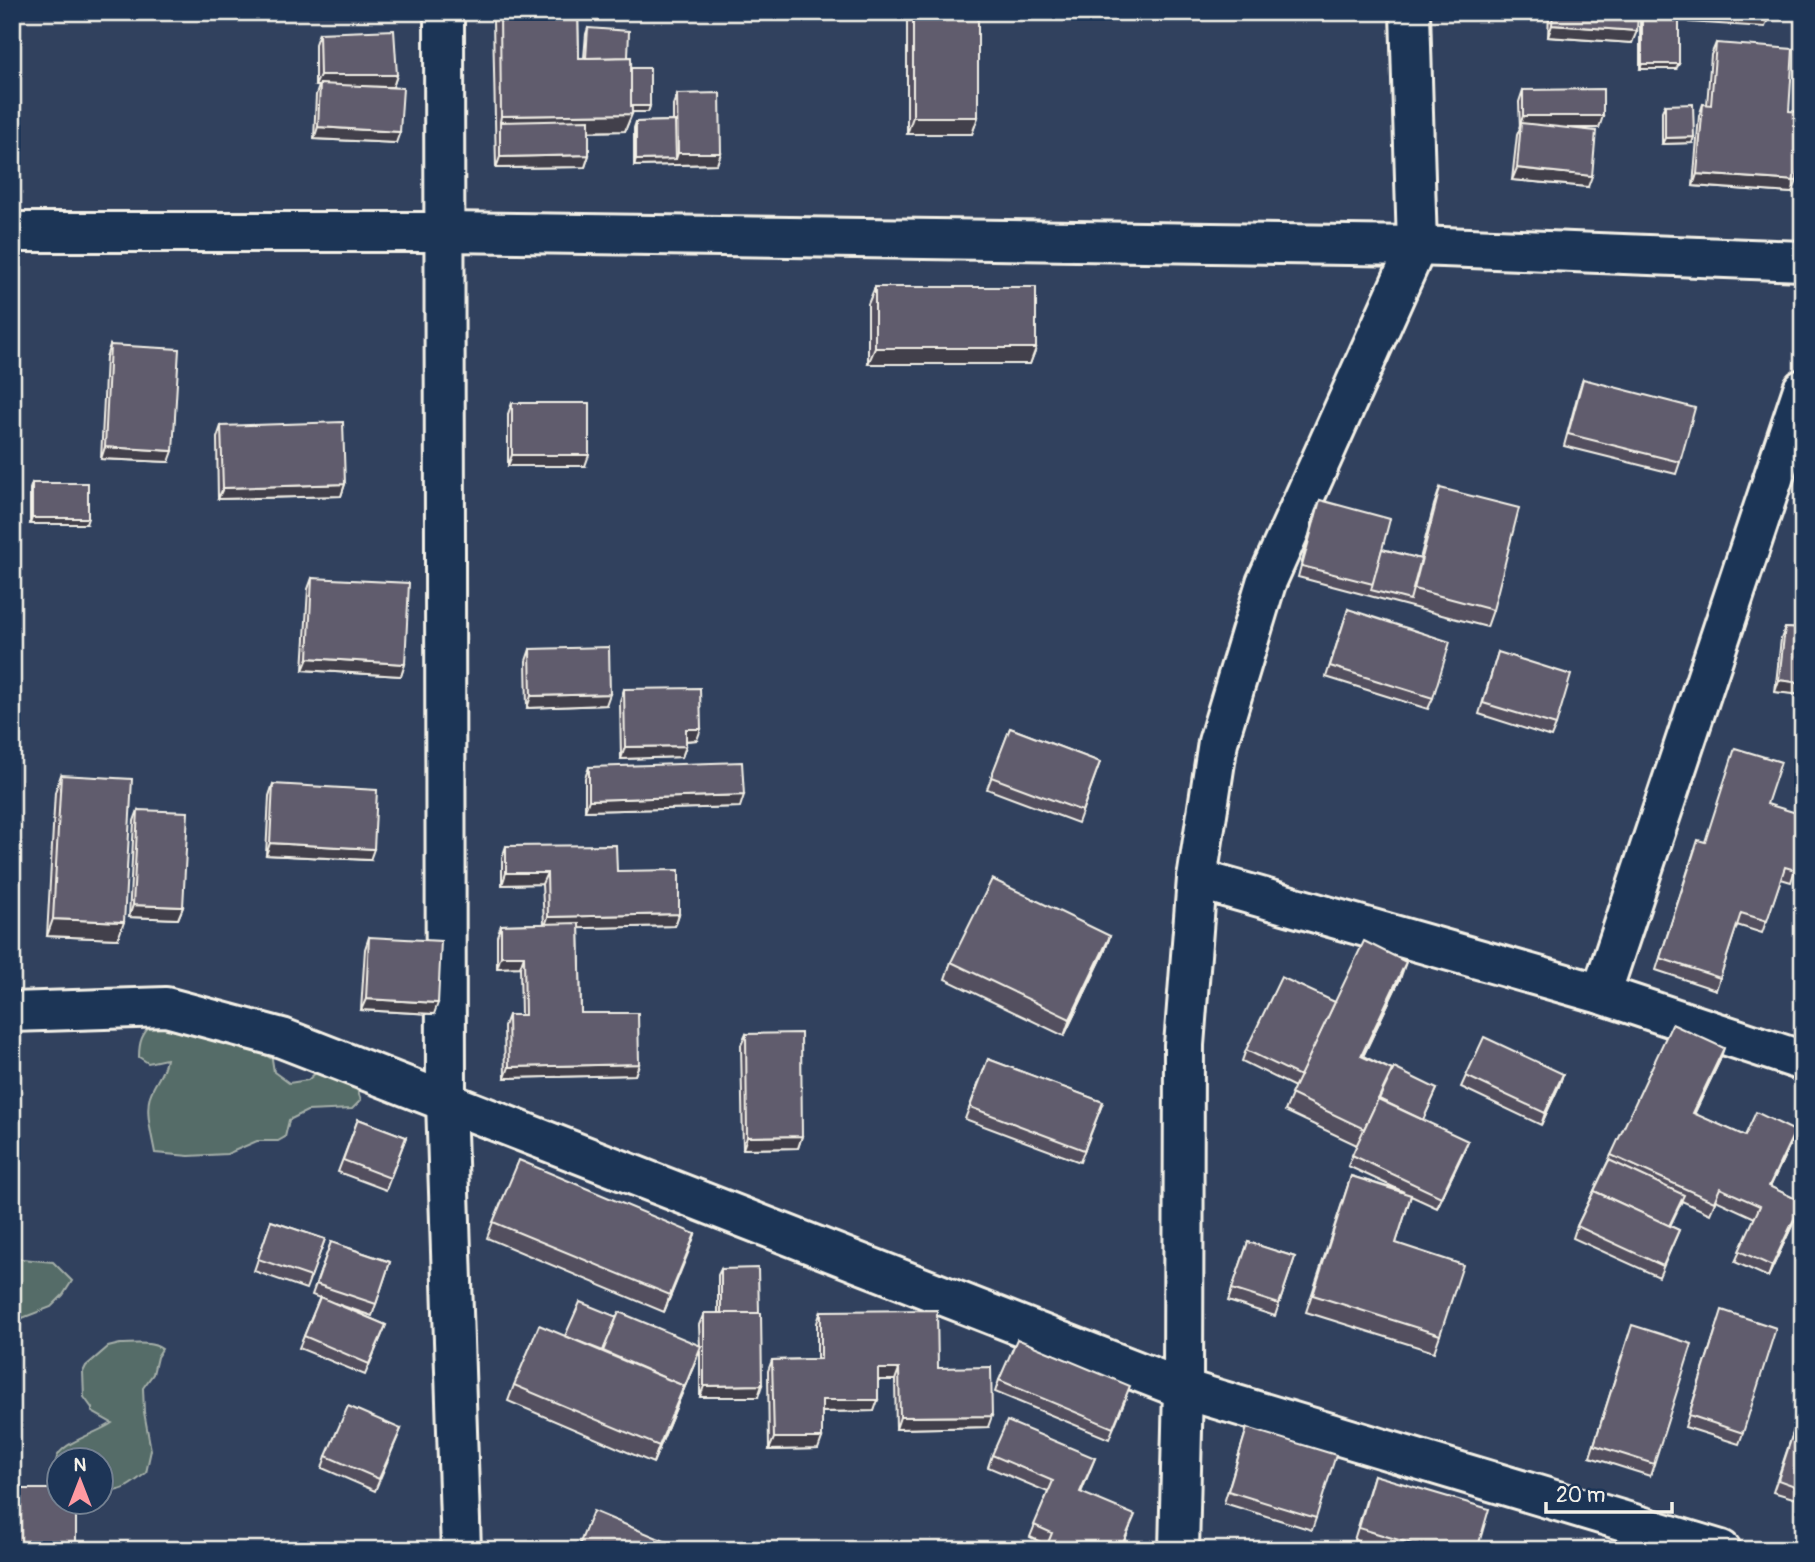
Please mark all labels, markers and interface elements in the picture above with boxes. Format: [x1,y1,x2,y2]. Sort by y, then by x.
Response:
north arrow [46,1446,116,1516]
text: N [74,1453,87,1477]
scale bar [1546,1471,1672,1515]
text: 20 m [1556,1482,1605,1509]

